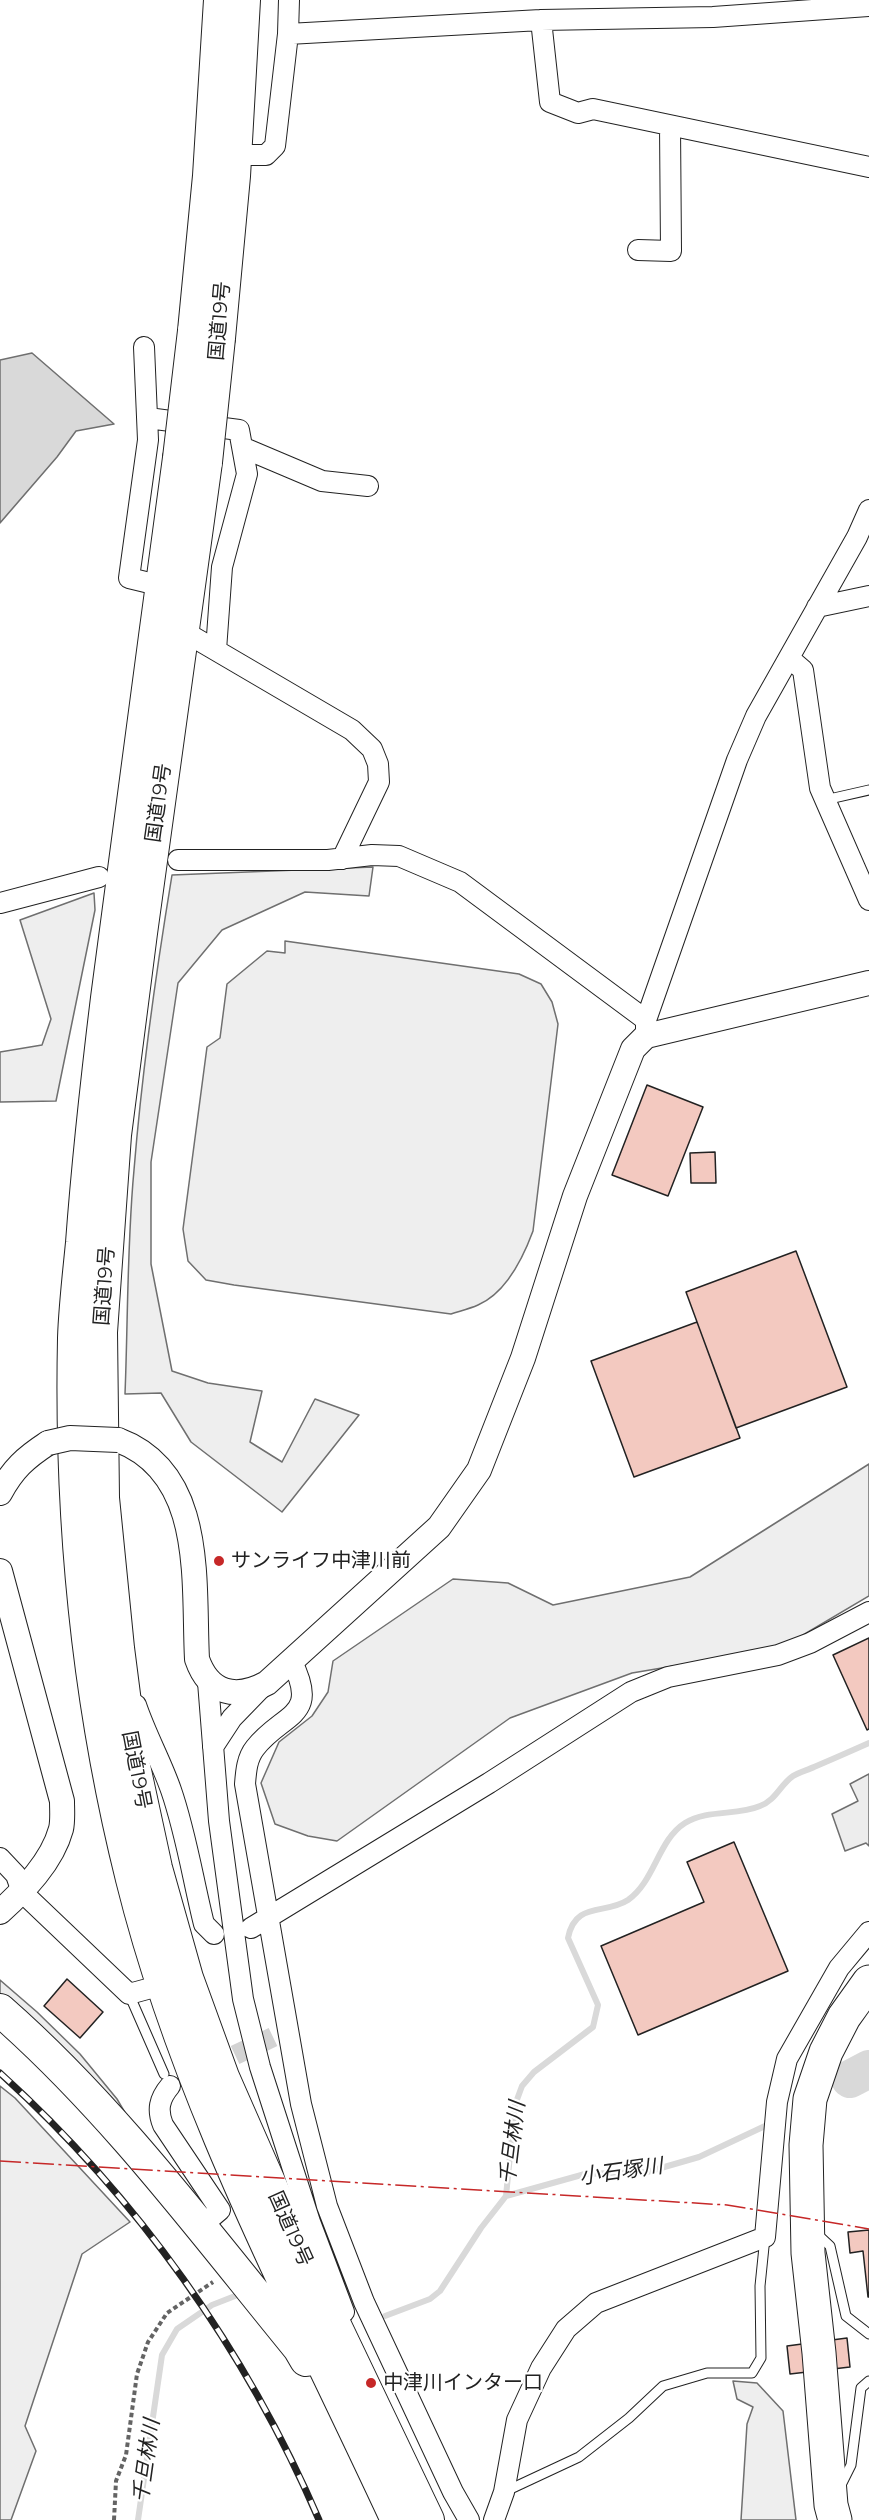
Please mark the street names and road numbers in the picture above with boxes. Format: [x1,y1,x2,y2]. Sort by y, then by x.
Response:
street label: 国道19号 [205,280,235,362]
street label: 国道19号 [142,762,176,844]
street label: 国道19号 [90,1246,120,1326]
street label: 国道19号 [117,1729,155,1811]
street label: 国道19号 [263,2188,317,2270]

